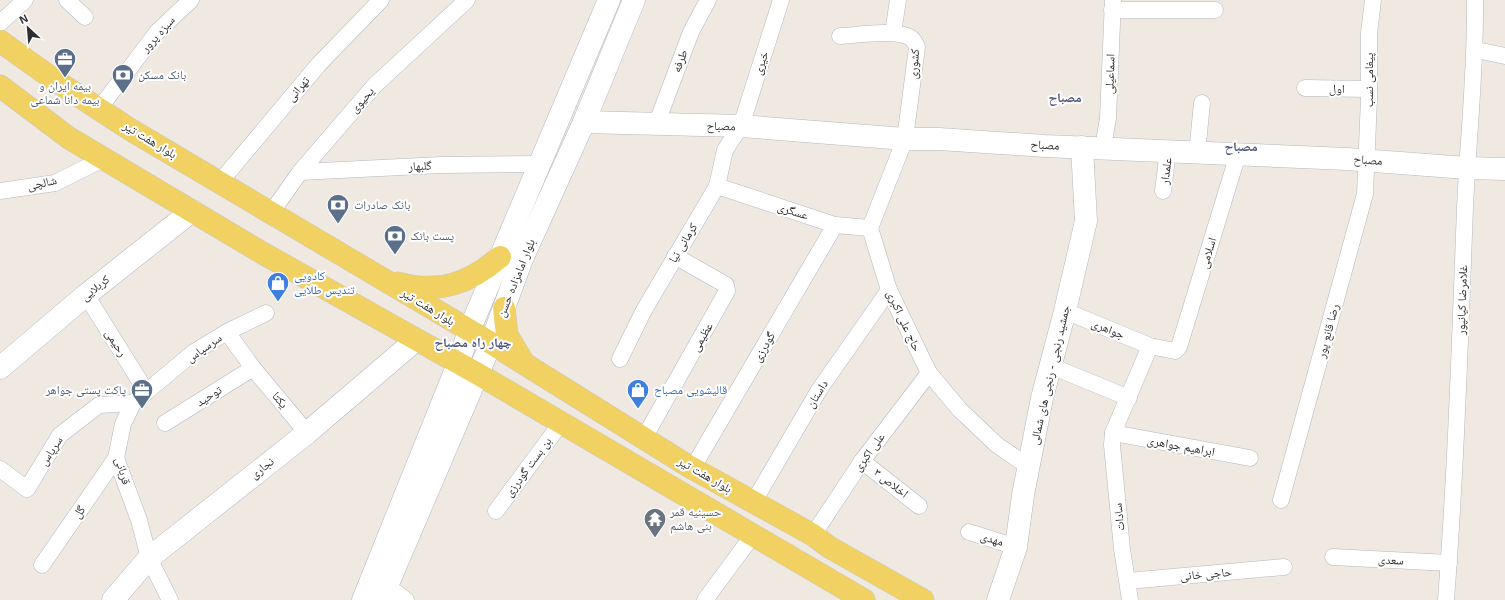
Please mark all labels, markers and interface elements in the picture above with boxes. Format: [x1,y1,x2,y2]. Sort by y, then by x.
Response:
north arrow [8,8,48,48]
text: N [17,12,30,26]
street label: سبزه پرور [138,13,178,56]
office icon: بیمه ایران و بیمه دانا شماعی [52,46,78,79]
street label: طرفه [669,48,691,74]
street label: کشوری [906,48,922,80]
street label: خیری [751,49,772,77]
street label: پیغامی نسب [1362,52,1376,107]
street label: اسماعیلی [1102,53,1118,94]
bank icon: بانک مسکن [110,62,136,95]
place label: بانک مسکن [138,68,186,82]
street label: تهرانی [284,73,313,104]
place label: بیمه ایران و بیمه دانا شماعی [30,79,100,107]
street label: اول [1329,82,1345,96]
street label: یحیوی [347,84,377,116]
district label: مصباح [1048,90,1082,106]
street label: بلوار هفت تیر [120,118,179,162]
street label: مصباح [706,119,736,134]
street label: مصباح [1030,137,1060,153]
district label: مصباح [1224,139,1258,155]
street label: مصباح [1353,152,1383,168]
street label: علمدار [1157,157,1175,186]
street label: گلبهار [407,158,432,174]
street label: شالچی [26,173,58,193]
bank icon: بانک صادرات [325,192,351,225]
place label: بانک صادرات [354,198,410,212]
street label: عسگری [776,199,810,223]
street label: کرمانی نیا [666,221,700,266]
bank icon: پست بانک [382,223,408,256]
place label: پست بانک [410,229,455,243]
street label: اسلامی [1197,236,1219,270]
street label: بلوار امامزاده حسن [494,237,538,319]
street label: غلامرضا کیانپور [1454,265,1470,336]
place label: کادویی تندیس طلایی [294,269,355,297]
shop icon: کادویی تندیس طلایی [265,270,291,303]
street label: کربلایی [78,272,112,304]
street label: بلوار هفت تیر [398,285,457,329]
street label: حاج علی اکبری [883,288,924,354]
street label: رضا قانع پور [1314,302,1342,360]
street label: جمشید رنجی - رنجی های شمالی [1027,304,1073,446]
street label: جواهری [1089,316,1127,342]
street label: عظیمی [688,320,716,354]
street label: رحیمی [102,327,130,360]
street label: گودرزی [750,330,778,364]
street label: سرسپاس [184,331,225,365]
district label: چهار راه مصباح [435,335,511,351]
office icon: پاکت پستی جواهر [129,377,155,410]
shop icon: قالیشویی مصباح [625,377,651,410]
street label: داستان [803,377,831,410]
place label: پاکت پستی جواهر [45,383,126,397]
street label: توحید [194,383,225,409]
place label: قالیشویی مصباح [654,383,727,397]
street label: یکتا [269,389,291,411]
street label: علی اکبری [850,430,888,474]
street label: ابراهیم جواهری [1146,433,1216,460]
street label: سرپاس [36,434,66,468]
street label: بن بست گودرزی [502,434,555,500]
street label: بلوار هفت تیر [675,453,734,496]
street label: نجاری [247,454,277,482]
street label: قربانی [112,456,134,486]
street label: اخلاص ۳ [871,465,911,501]
street label: سادات [1111,502,1127,532]
street label: گل [70,503,88,521]
place label: حسینیه قمر بنی هاشم [669,505,722,534]
temple icon: حسینیه قمر بنی هاشم [642,506,668,539]
street label: مهدی [979,529,1005,549]
street label: سعدی [1378,552,1404,568]
street label: حاجی خانی [1179,565,1233,583]

